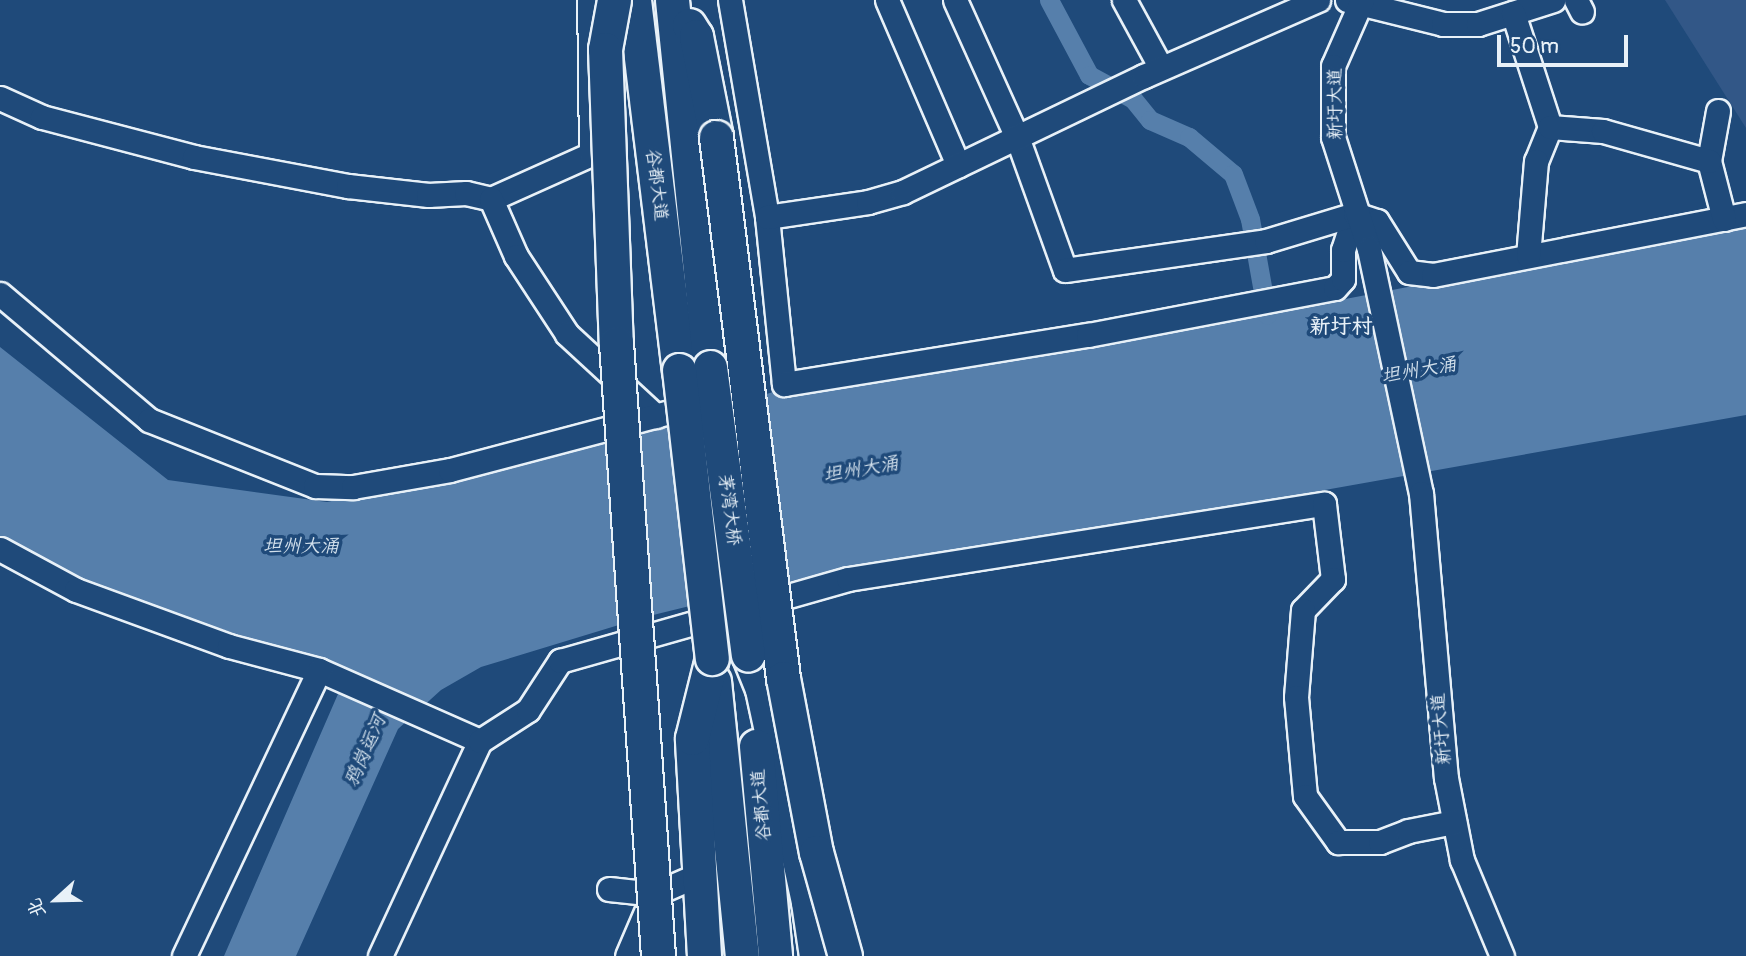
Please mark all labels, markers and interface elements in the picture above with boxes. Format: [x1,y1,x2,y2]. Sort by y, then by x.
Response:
scale bar [1501,21,1632,65]
text: 50 m [1510,33,1559,60]
street label: 新圩大道 [1325,68,1347,140]
street label: 谷都大道 [641,148,671,222]
district label: 新圩村 [1310,314,1372,340]
water label: 坦州大涌 [1380,353,1458,389]
water label: 坦州大涌 [822,452,900,488]
street label: 茅湾大桥 [713,473,745,547]
water label: 坦州大涌 [263,536,339,558]
street label: 新圩大道 [1428,692,1456,766]
water label: 鸦岗运河 [341,712,391,790]
street label: 谷都大道 [748,768,776,842]
north arrow [21,865,91,935]
text: 北 [22,895,51,921]

